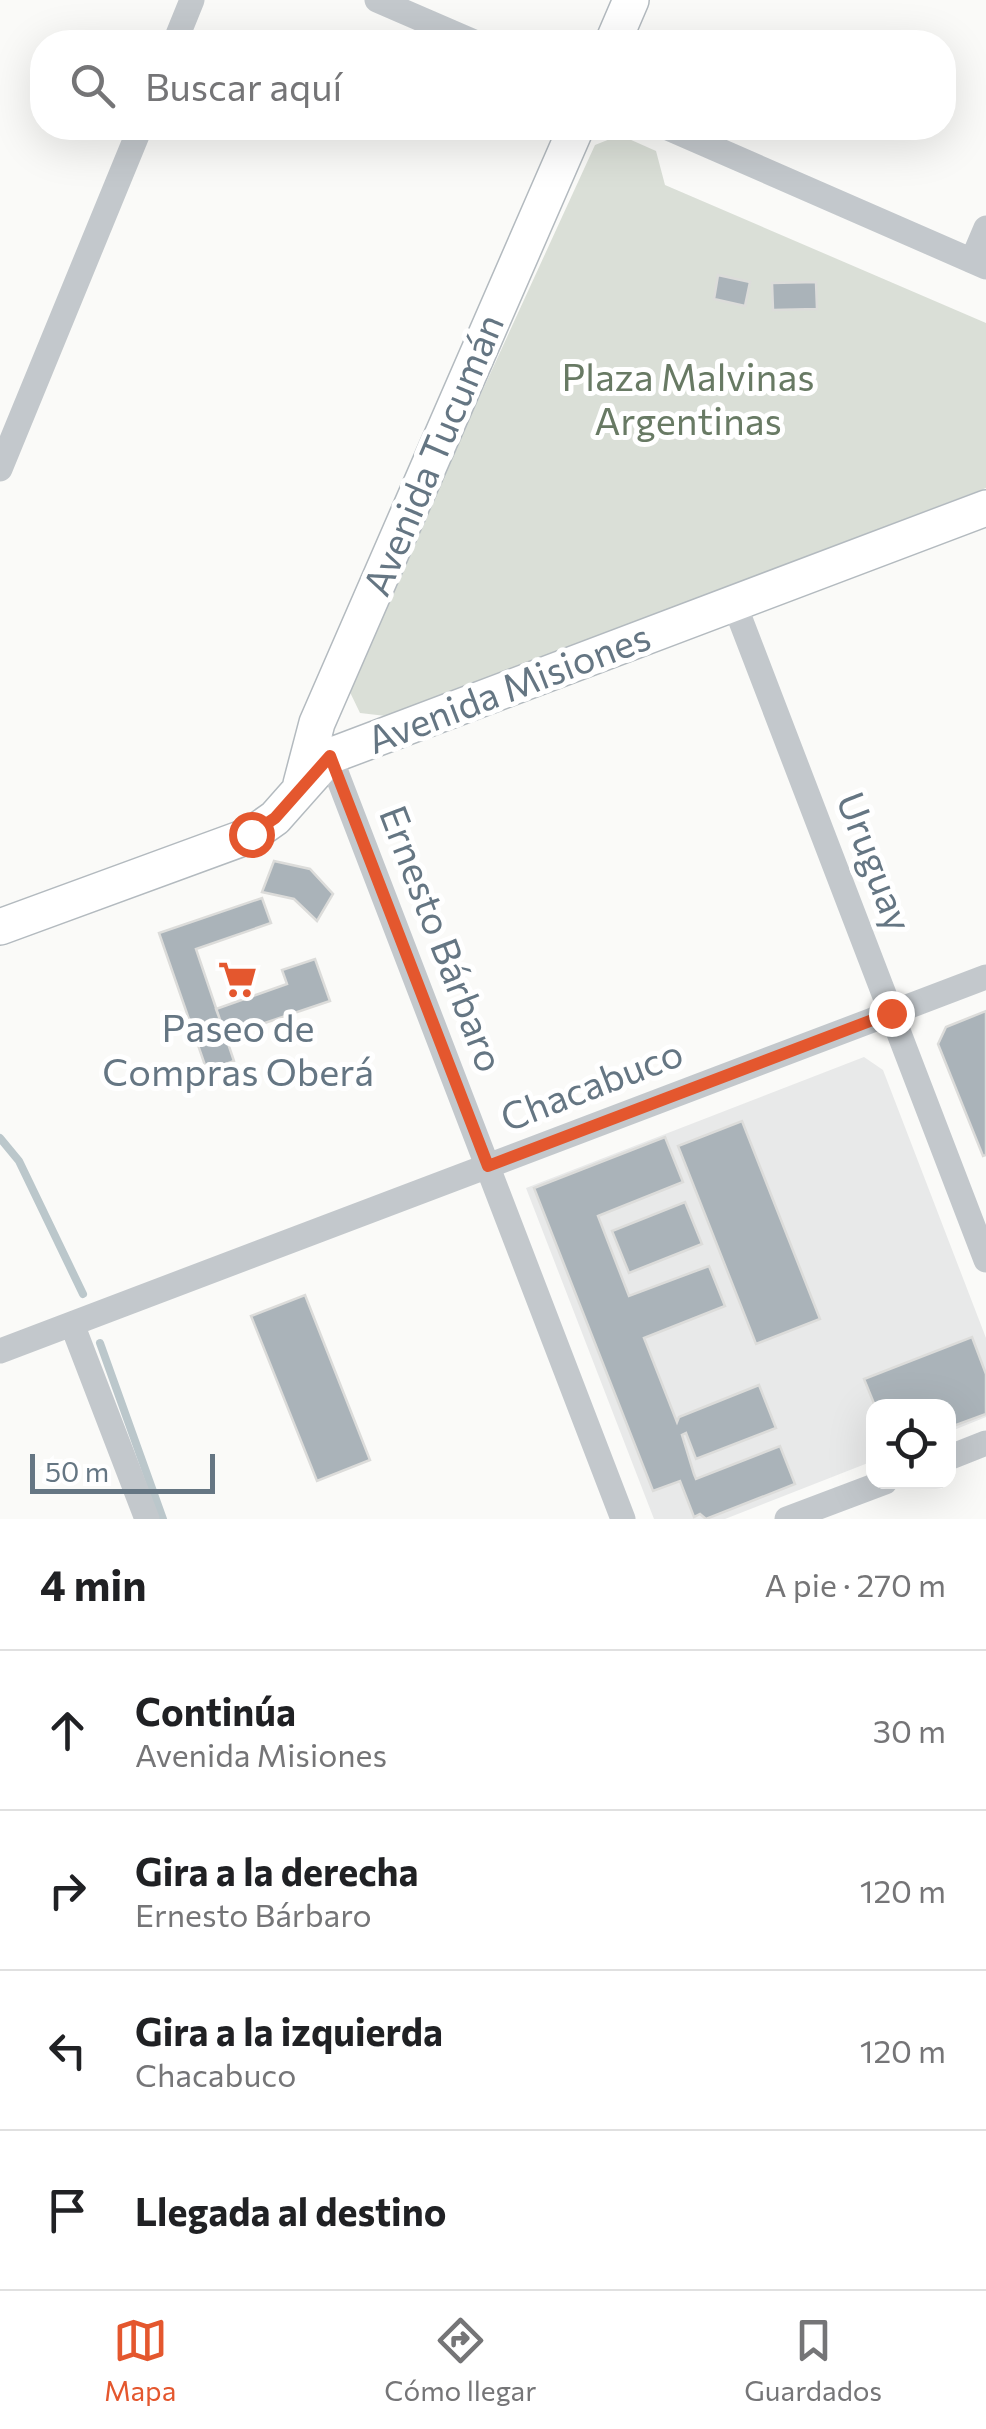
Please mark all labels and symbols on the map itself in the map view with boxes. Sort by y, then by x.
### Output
street label: Avenida Tucumán [351,306,512,602]
park label: Plaza Malvinas Argentinas [561,352,815,443]
street label: Avenida Misiones [360,611,656,762]
street label: Uruguay [828,785,924,937]
street label: Ernesto Bárbaro [371,798,516,1078]
route start [229,812,275,858]
supermarket icon: Paseo de Compras Oberá [217,959,259,1001]
route end [869,991,915,1037]
place label: Paseo de Compras Oberá [102,1003,374,1094]
street label: Chacabuco [493,1027,689,1140]
scale bar [30,1449,215,1494]

